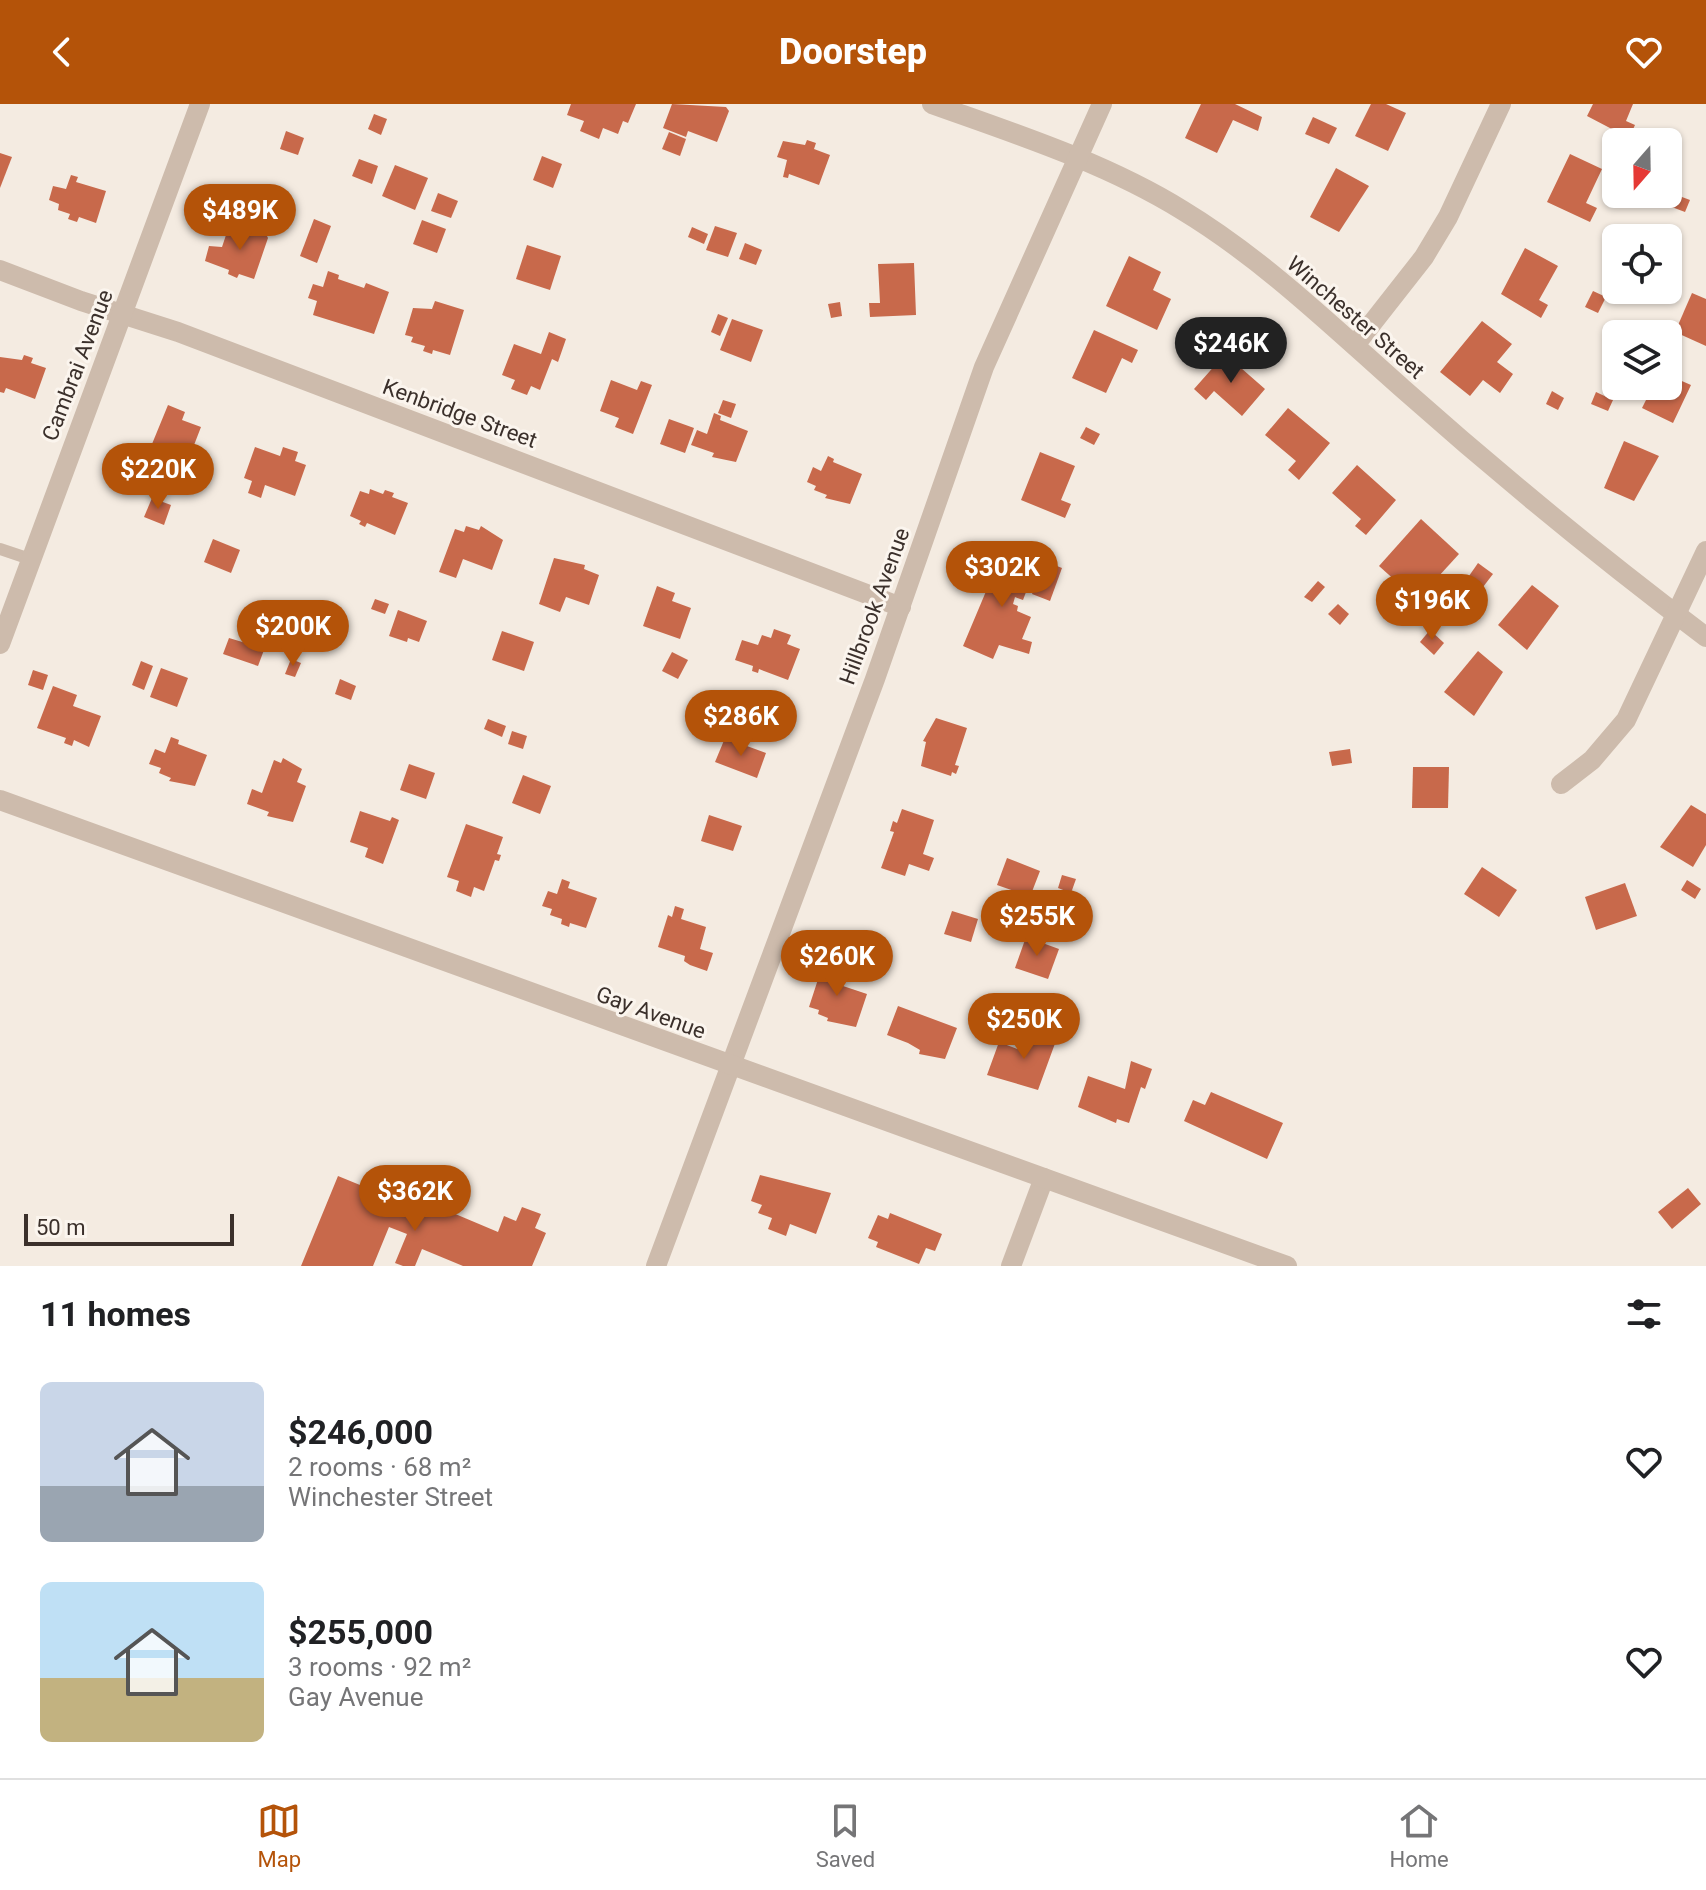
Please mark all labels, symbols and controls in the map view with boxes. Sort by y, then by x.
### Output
icon: back [40,30,84,74]
icon: heart [1622,30,1666,74]
text: Doorstep [779,31,927,73]
north arrow [1602,128,1682,208]
map controls [1602,128,1682,400]
pin: $489K [184,184,296,252]
text: $489K [202,195,278,225]
button: locate [1602,224,1682,304]
street label: Winchester Street [1282,251,1429,384]
street label: Cambrai Avenue [37,286,118,444]
pin: $246K [1175,317,1287,385]
button: layers [1602,320,1682,400]
text: $246K [1193,328,1269,358]
street label: Kenbridge Street [379,374,540,453]
pin: $220K [102,443,214,511]
text: $220K [120,454,196,484]
street label: Hillbrook Avenue [835,524,914,688]
pin: $302K [946,541,1058,609]
text: $302K [964,552,1040,582]
pin: $196K [1376,574,1488,642]
text: $196K [1394,585,1470,615]
pin: $200K [237,600,349,668]
text: $200K [255,611,331,641]
pin: $286K [685,690,797,758]
text: $286K [703,701,779,731]
pin: $255K [981,890,1093,958]
text: $255K [999,901,1075,931]
pin: $260K [781,930,893,998]
text: $260K [799,941,875,971]
street label: Gay Avenue [593,981,709,1044]
pin: $250K [968,993,1080,1061]
text: $250K [986,1004,1062,1034]
pin: $362K [359,1165,471,1233]
text: $362K [377,1176,453,1206]
scale bar [24,1210,234,1246]
text: 50 m [36,1215,85,1240]
icon: filters [1622,1292,1666,1336]
text: 11 homes [40,1294,191,1334]
text: $246,000 [288,1412,433,1452]
icon: home [104,1414,200,1510]
icon: heart [1622,1440,1666,1484]
text: 2 rooms · 68 m² [288,1452,471,1482]
text: Winchester Street [288,1482,493,1512]
text: $255,000 [288,1612,433,1652]
icon: home [104,1614,200,1710]
icon: heart [1622,1640,1666,1684]
text: 3 rooms · 92 m² [288,1652,471,1682]
text: Gay Avenue [288,1682,423,1712]
tab: Map [257,1799,301,1872]
tab: Saved [816,1799,875,1872]
tab: Home [1390,1799,1449,1872]

